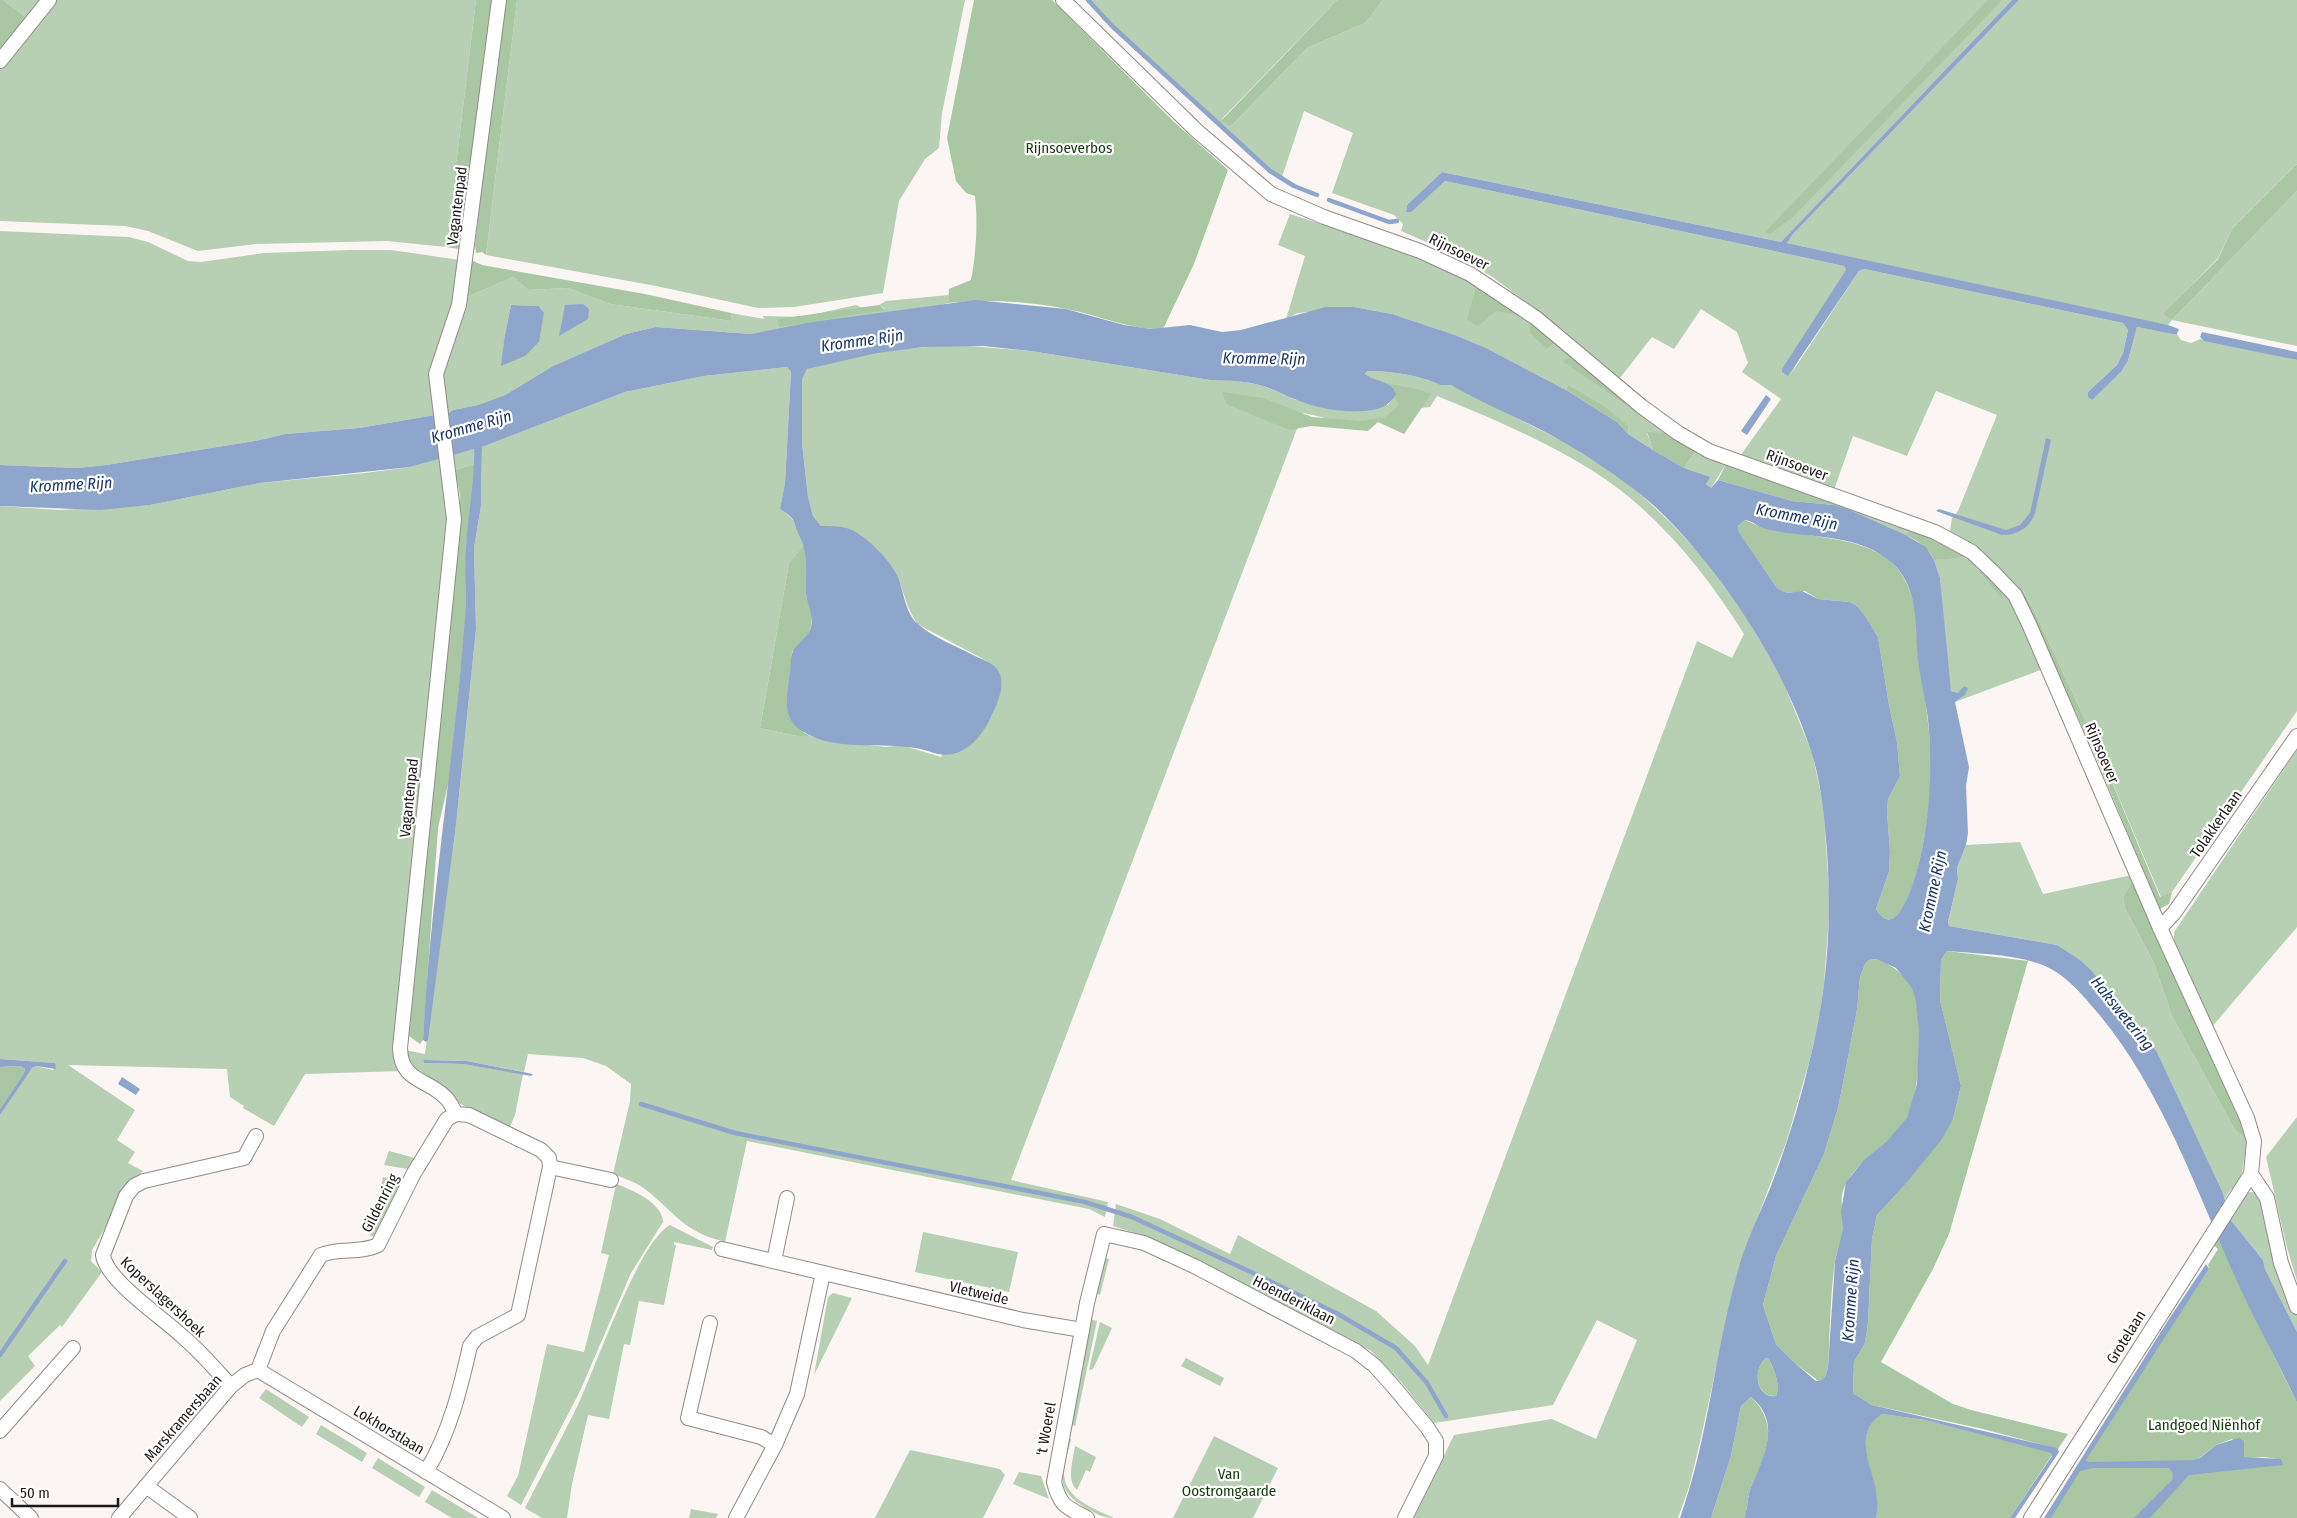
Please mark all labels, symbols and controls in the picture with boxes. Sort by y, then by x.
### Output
park label: Rijnsoeverbos [1026,139,1112,157]
street label: Vagantenpad [443,165,471,247]
street label: Rijnsoever [1426,230,1493,275]
water label: Kromme Rijn [820,325,904,356]
water label: Kromme Rijn [1222,348,1306,369]
water label: Kromme Rijn [429,406,514,447]
street label: Rijnsoever [1764,446,1831,485]
water label: Kromme Rijn [29,473,113,496]
water label: Kromme Rijn [1754,499,1839,534]
street label: Rijnsoever [2081,720,2123,787]
street label: Vagantenpad [396,758,422,838]
street label: Tolakkerlaan [2186,787,2246,861]
water label: Kromme Rijn [1915,849,1950,934]
water label: Hakswetering [2087,973,2158,1054]
street label: Gildenring [358,1171,402,1235]
street label: Koperslagershoek [117,1253,209,1341]
water label: Kromme Rijn [1838,1258,1863,1342]
street label: Hoenderiklaan [1250,1272,1338,1328]
street label: Vletweide [948,1277,1010,1309]
street label: Grotelaan [2103,1307,2149,1367]
street label: Marskramersbaan [140,1371,226,1465]
street label: 't Woerel [1032,1401,1060,1457]
street label: Lokhorstlaan [350,1402,428,1458]
park label: Landgoed Niënhof [2148,1416,2261,1434]
park label: Van Oostromgaarde [1182,1465,1276,1500]
scale bar [12,1476,119,1508]
text: 50 m [20,1484,50,1502]

